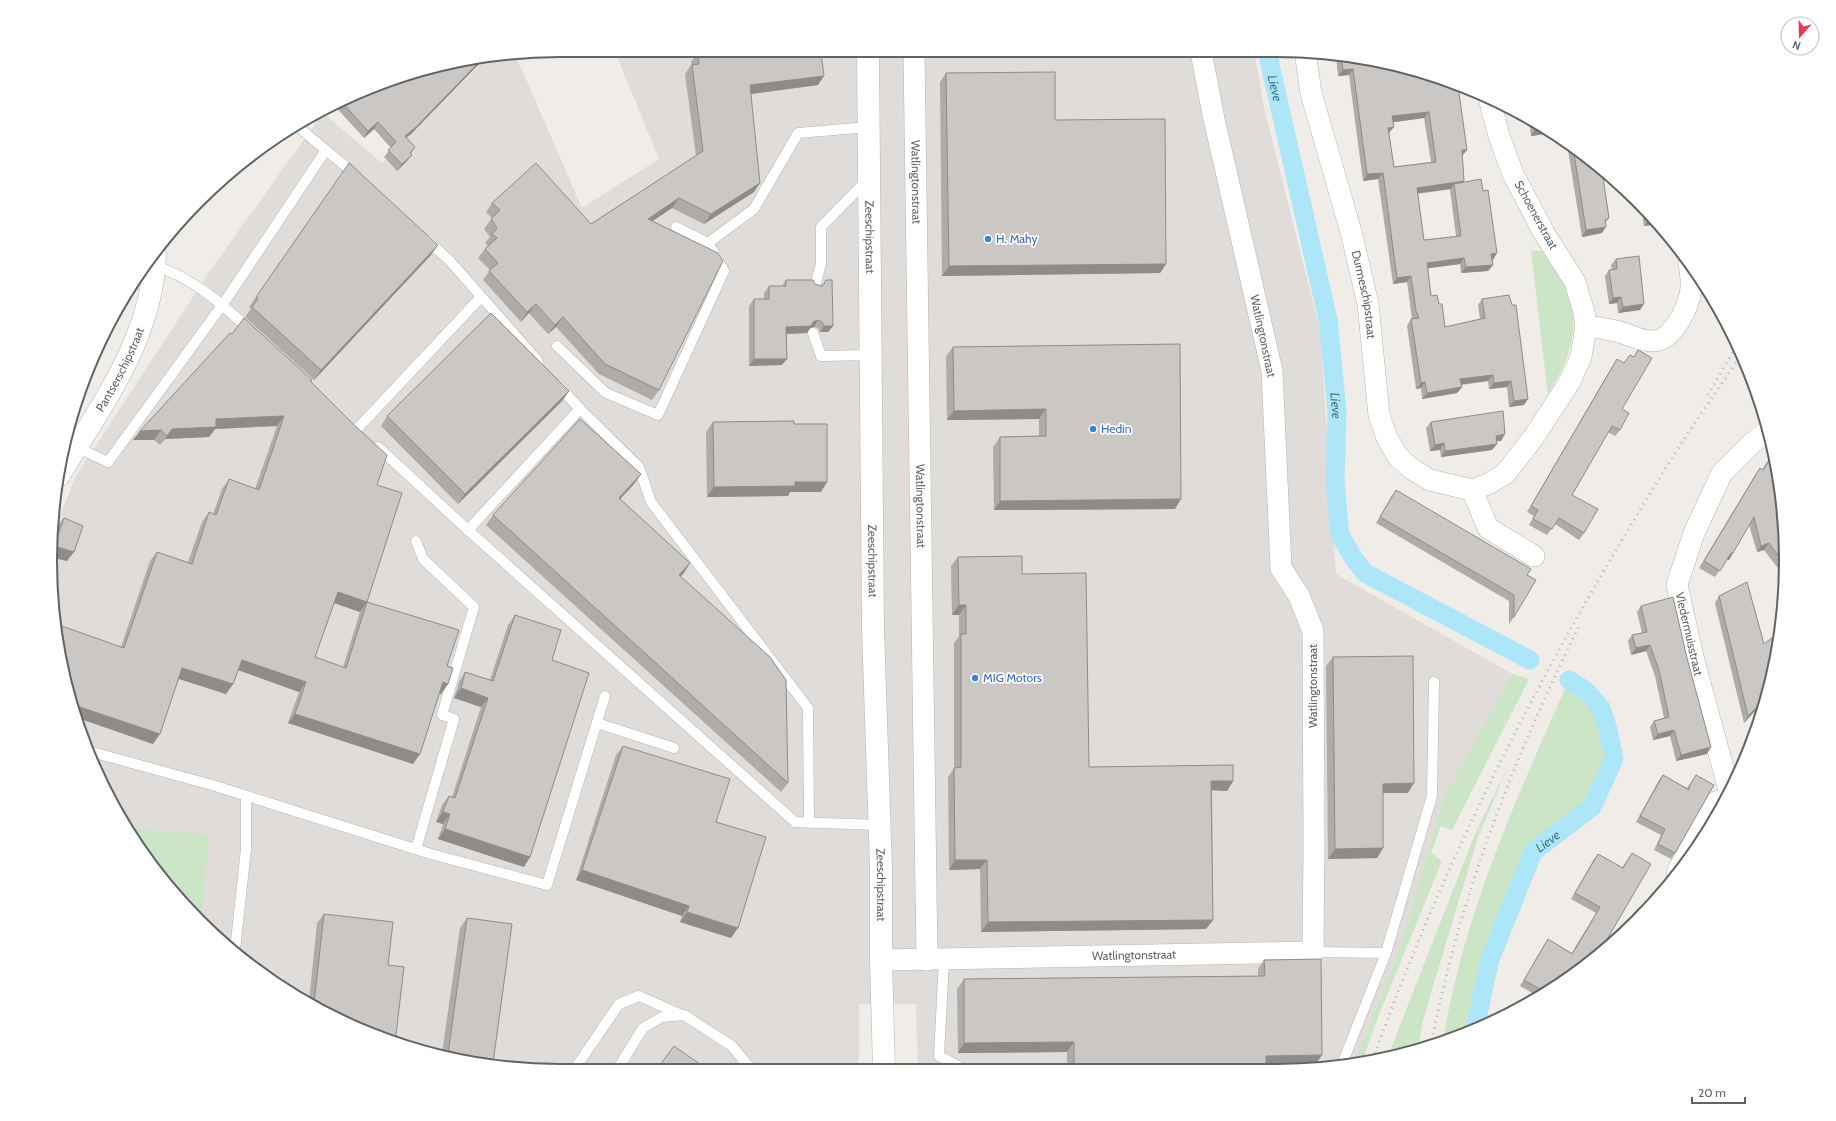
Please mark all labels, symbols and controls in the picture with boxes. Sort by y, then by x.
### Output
north arrow [1780,16,1820,56]
text: N [1791,37,1803,53]
water label: Lieve [1265,73,1286,103]
street label: Watlingtonstraat [908,140,924,224]
street label: Schoenerstraat [1511,178,1562,252]
street label: Zeeschipstraat [862,200,878,274]
place label: H. Mahy [996,231,1038,246]
marker: H. Mahy [983,234,993,244]
street label: Durmeschipstraat [1349,249,1379,339]
street label: Watlingtonstraat [1247,293,1280,379]
street label: Pantserschipstraat [92,325,147,414]
water label: Lieve [1327,392,1345,419]
place label: Hedin [1101,421,1132,436]
marker: Hedin [1088,424,1098,434]
street label: Watlingtonstraat [913,464,929,548]
street label: Zeeschipstraat [865,524,881,598]
street label: Vledermuisstraat [1673,591,1706,677]
street label: Watlingtonstraat [1305,644,1320,728]
place label: MIG Motors [983,670,1042,685]
marker: MIG Motors [970,673,980,683]
water label: Lieve [1532,827,1563,855]
street label: Zeeschipstraat [873,848,889,921]
street label: Watlingtonstraat [1092,947,1176,963]
scale bar [1692,1079,1745,1105]
text: 20 m [1698,1085,1726,1100]

